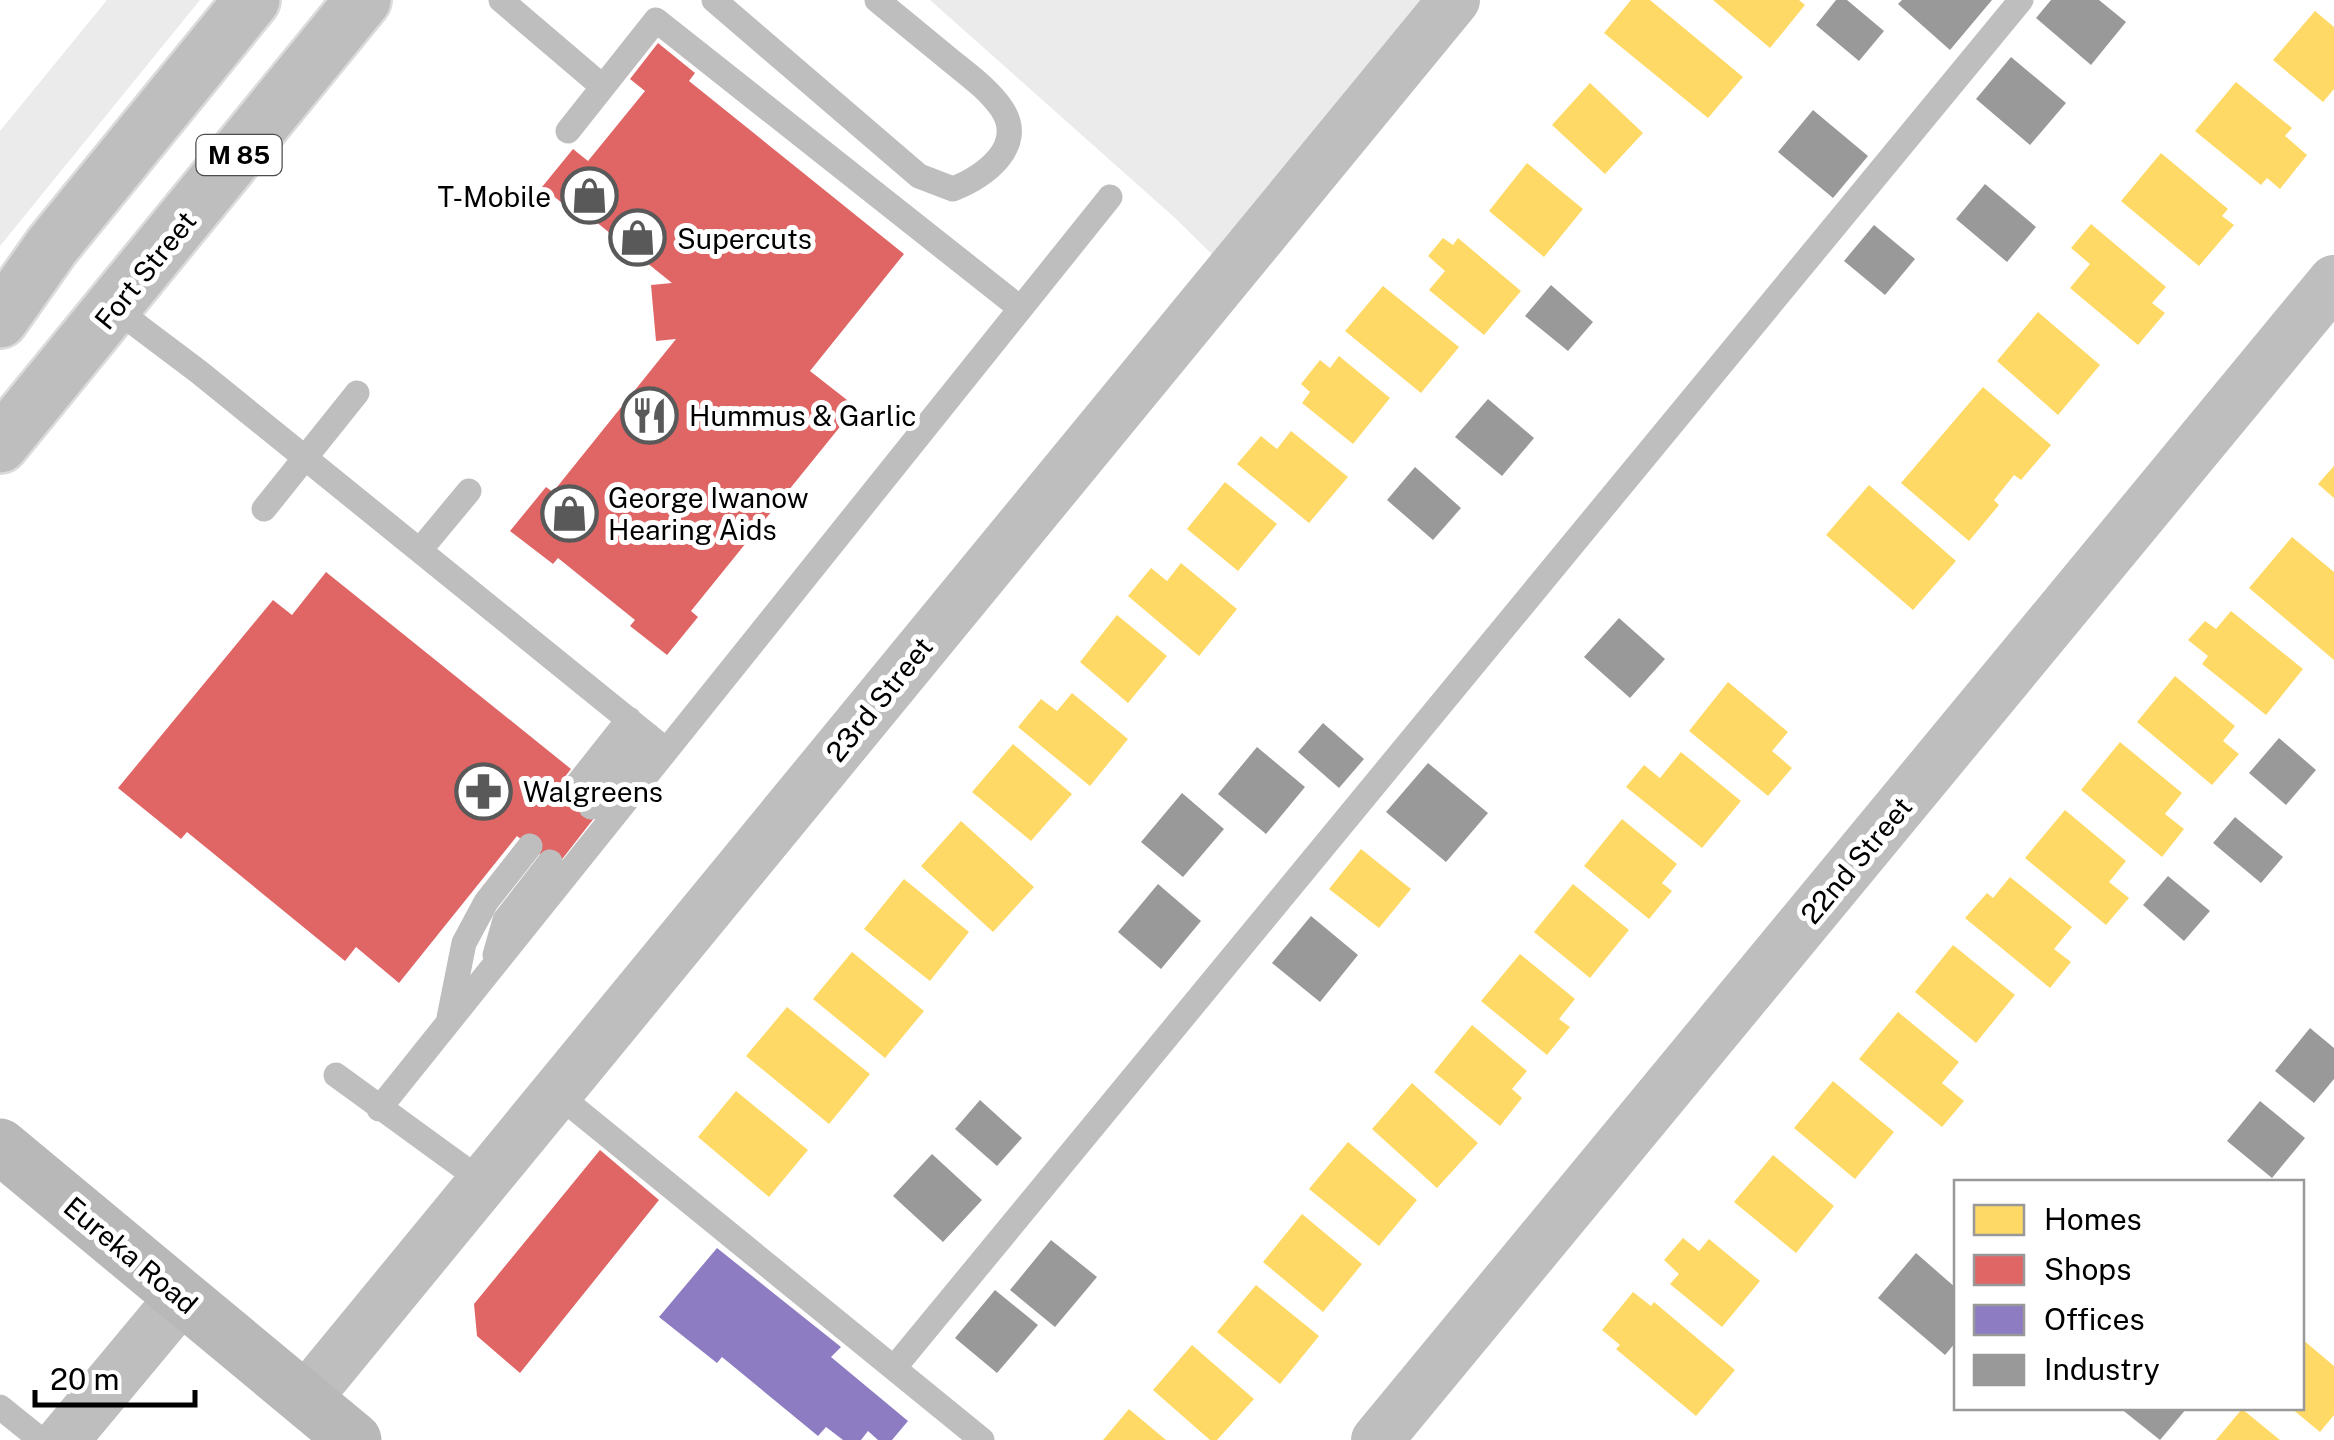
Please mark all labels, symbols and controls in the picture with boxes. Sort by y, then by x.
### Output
road number: M 85 [196,135,282,175]
shop icon: T-Mobile [560,166,620,226]
place label: T-Mobile [438,180,551,213]
street label: Fort Street [87,204,203,336]
shop icon: Supercuts [608,208,668,268]
place label: Supercuts [677,222,812,255]
restaurant icon: Hummus & Garlic [620,385,680,445]
place label: Hummus & Garlic [689,399,917,432]
place label: George Iwanow Hearing Aids [608,481,809,546]
shop icon: George Iwanow Hearing Aids [539,483,599,543]
street label: 23rd Street [819,630,939,768]
pharmacy icon: Walgreens [454,761,514,821]
place label: Walgreens [523,775,663,808]
street label: 22nd Street [1794,790,1918,930]
legend [1954,1180,2304,1410]
street label: Eureka Road [58,1190,204,1320]
text: Homes [2044,1201,2142,1237]
text: Shops [2044,1251,2131,1287]
text: Offices [2044,1301,2145,1337]
scale bar [35,1345,195,1407]
text: Industry [2044,1351,2160,1387]
text: 20 m [50,1361,119,1397]

